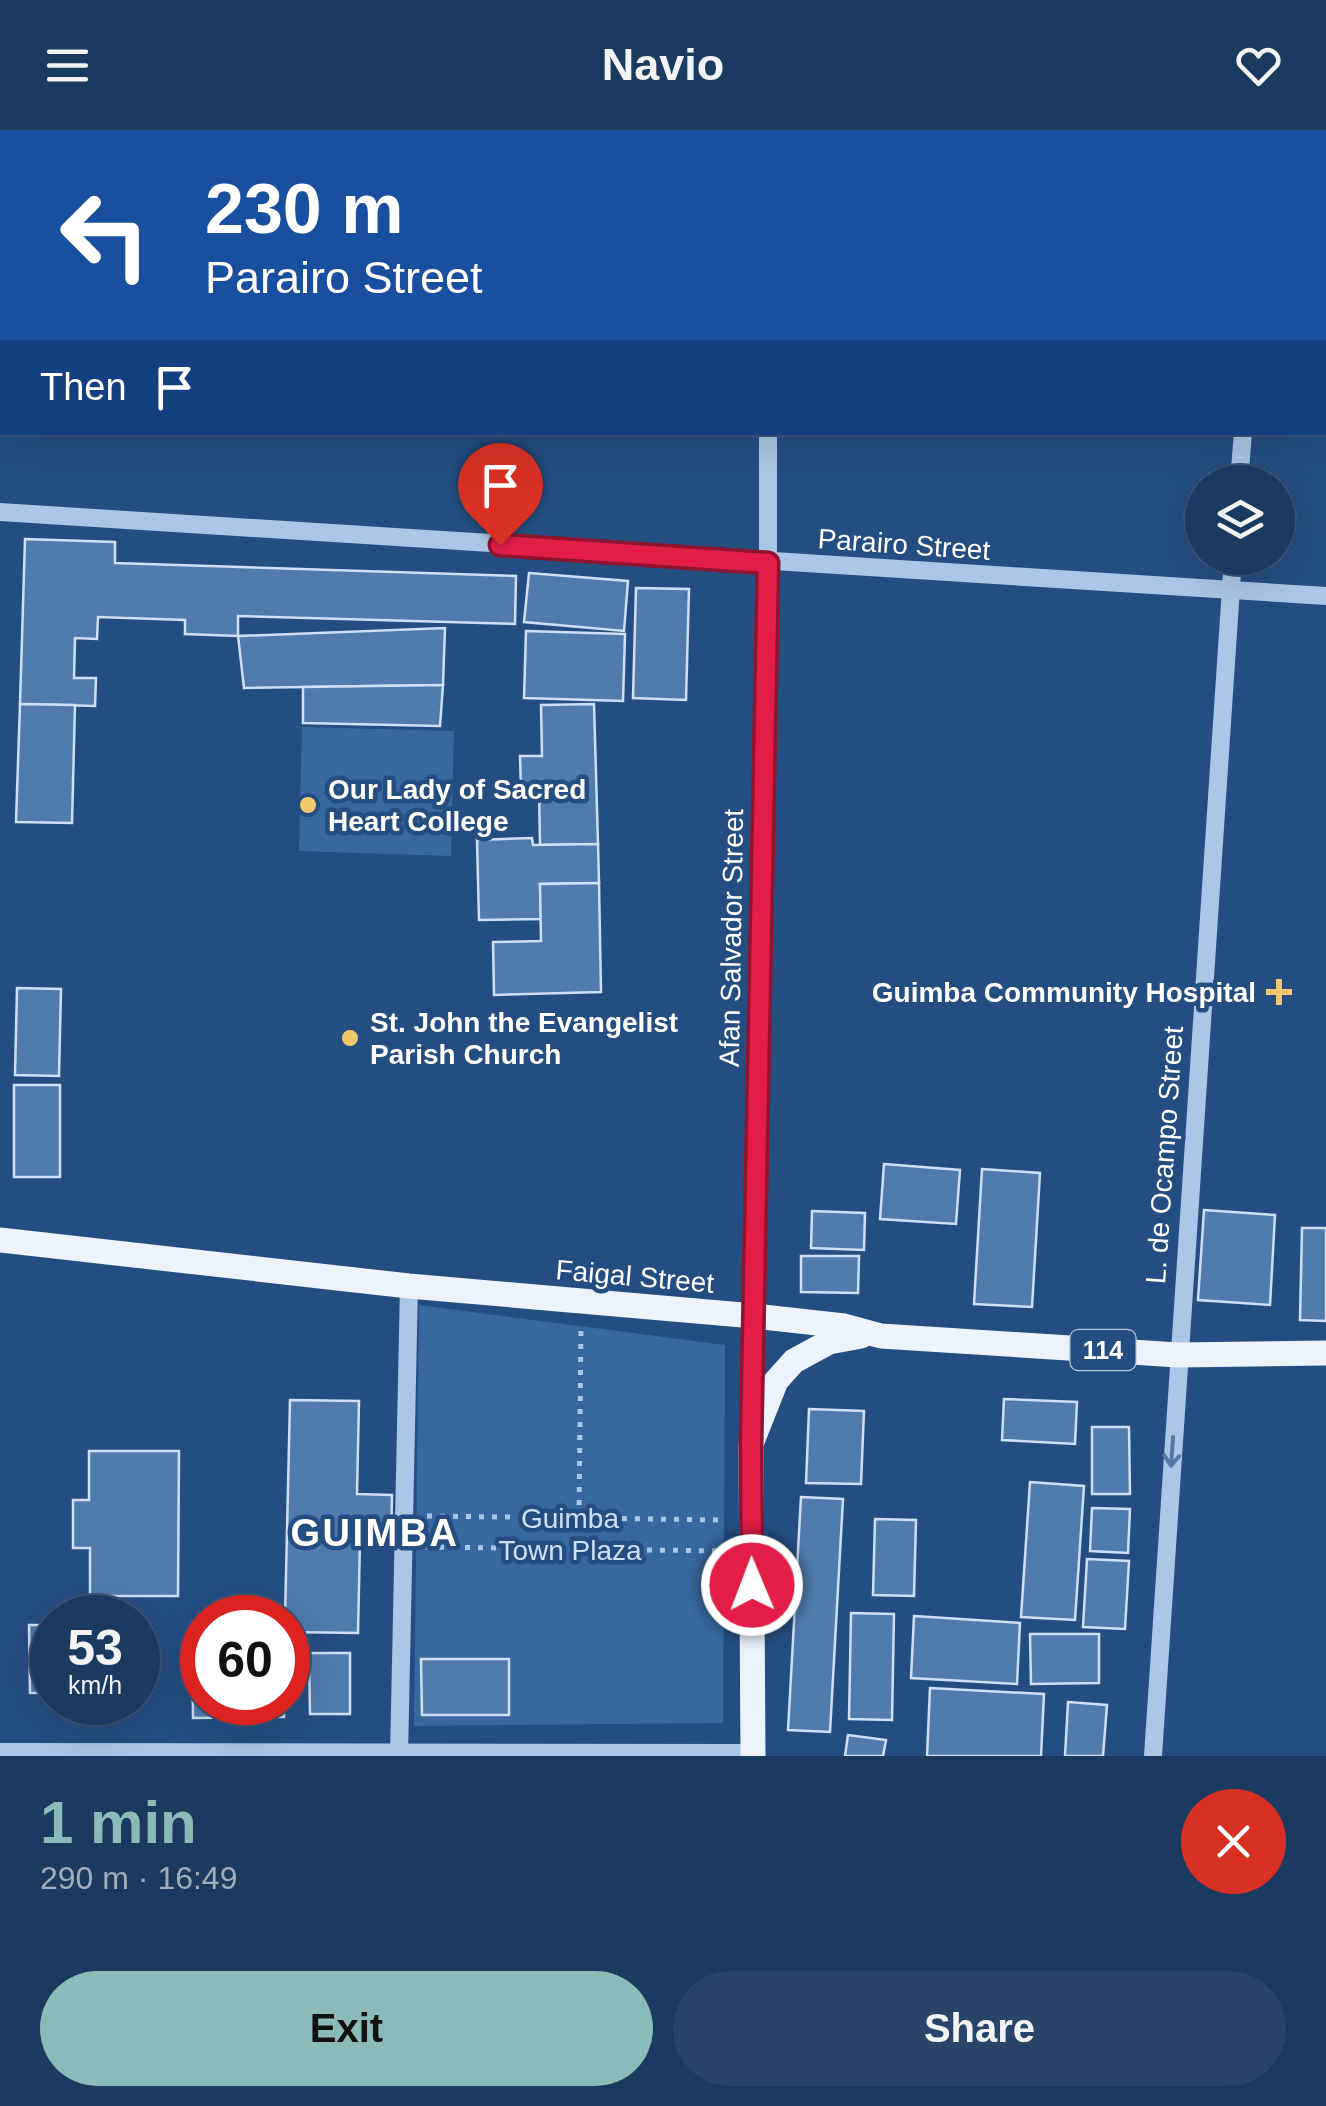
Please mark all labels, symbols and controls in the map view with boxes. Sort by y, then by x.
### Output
icon: menu [40,38,95,93]
icon: heart [1231,38,1286,93]
text: Navio [602,39,724,90]
icon: left [40,170,170,300]
text: 230 m [205,170,403,248]
text: Parairo Street [205,252,483,303]
icon: arrive [147,360,202,415]
text: Then [40,366,127,408]
pin [458,443,543,546]
icon: arrive [473,458,528,513]
map controls [1185,465,1295,575]
button: layers [1185,465,1295,575]
street label: Parairo Street [817,523,991,566]
place label: Our Lady of Sacred Heart College [328,774,586,837]
marker: Our Lady of Sacred Heart College [297,794,319,816]
street label: Afan Salvador Street [714,808,749,1067]
place label: Guimba Community Hospital [872,977,1256,1008]
marker: Guimba Community Hospital [1266,979,1292,1005]
place label: St. John the Evangelist Parish Church [370,1007,678,1070]
street label: L. de Ocampo Street [1140,1025,1189,1285]
marker: St. John the Evangelist Parish Church [339,1027,361,1049]
street label: Faigal Street [555,1254,716,1299]
road number: 114 [1070,1330,1136,1370]
one-way arrow [1162,1436,1181,1468]
park label: Guimba Town Plaza [498,1503,642,1566]
district label: GUIMBA [290,1512,460,1554]
position arrow [700,1533,804,1637]
speed limit sign: 60 [180,1595,310,1725]
text: 53 [67,1620,123,1676]
text: km/h [68,1671,122,1699]
text: 1 min [40,1789,197,1856]
button: close [1181,1789,1286,1894]
text: 290 m · 16:49 [40,1860,237,1896]
button: Exit [40,1971,653,2086]
button: Share [673,1971,1286,2086]

